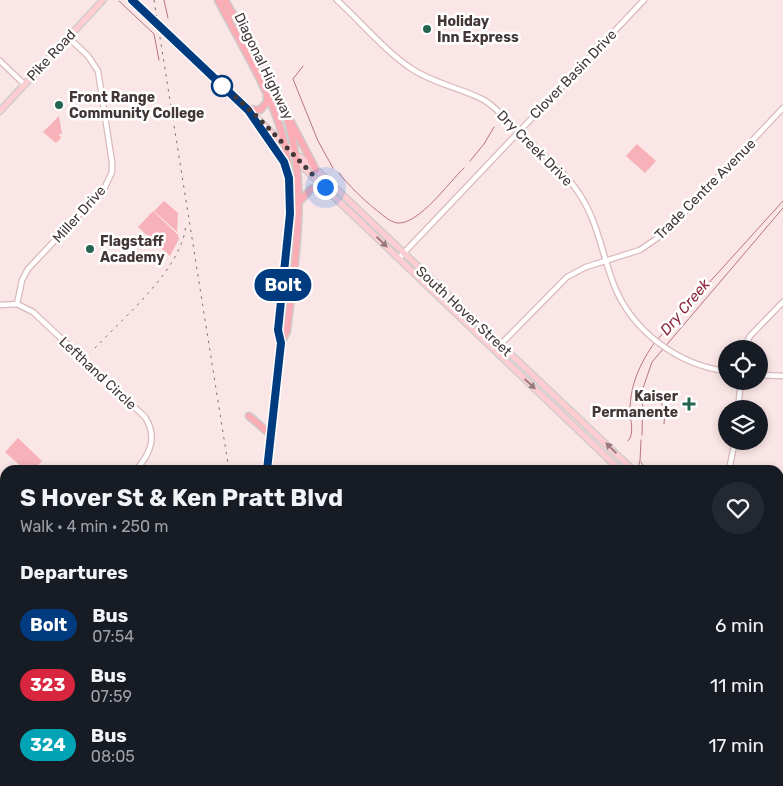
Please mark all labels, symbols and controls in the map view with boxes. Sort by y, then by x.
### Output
street label: Diagonal Highway [230,10,297,123]
place label: Holiday Inn Express [437,13,519,46]
marker: Holiday Inn Express [421,23,433,35]
street label: Pike Road [23,26,79,84]
street label: Clover Basin Drive [526,26,620,123]
unlabelled marker [211,75,233,97]
place label: Front Range Community College [69,89,204,122]
marker: Front Range Community College [53,99,65,111]
street label: Dry Creek Drive [493,107,576,190]
street label: Trade Centre Avenue [651,135,759,243]
your location [313,175,338,200]
street label: Miller Drive [49,182,110,247]
place label: Flagstaff Academy [100,233,165,266]
one-way arrow [375,236,387,248]
marker: Flagstaff Academy [84,243,96,255]
street label: South Hover Street [412,263,515,360]
line badge: Bolt [248,269,318,301]
text: Bolt [264,274,302,296]
water label: Dry Creek [656,275,714,339]
street label: Lefthand Circle [55,333,140,414]
map controls [718,340,768,450]
button: locate [718,340,768,390]
one-way arrow [523,378,535,390]
place label: Kaiser Permanente [592,388,679,421]
marker: Kaiser Permanente [682,397,696,411]
button: layers [718,400,768,450]
one-way arrow [605,443,617,455]
button: heart [712,482,764,534]
text: S Hover St & Ken Pratt Blvd [20,484,343,512]
text: Walk · 4 min · 250 m [20,517,168,536]
text: Departures [20,561,128,584]
text: Bus [92,604,128,627]
text: Bolt [30,614,67,636]
text: 6 min [715,614,764,637]
text: 07:54 [92,627,134,646]
text: Bus [90,664,127,687]
text: 323 [30,674,65,696]
text: 11 min [710,674,764,697]
text: 07:59 [90,687,132,706]
text: Bus [91,724,127,747]
text: 324 [30,734,66,756]
text: 17 min [708,734,764,757]
text: 08:05 [91,747,135,766]

